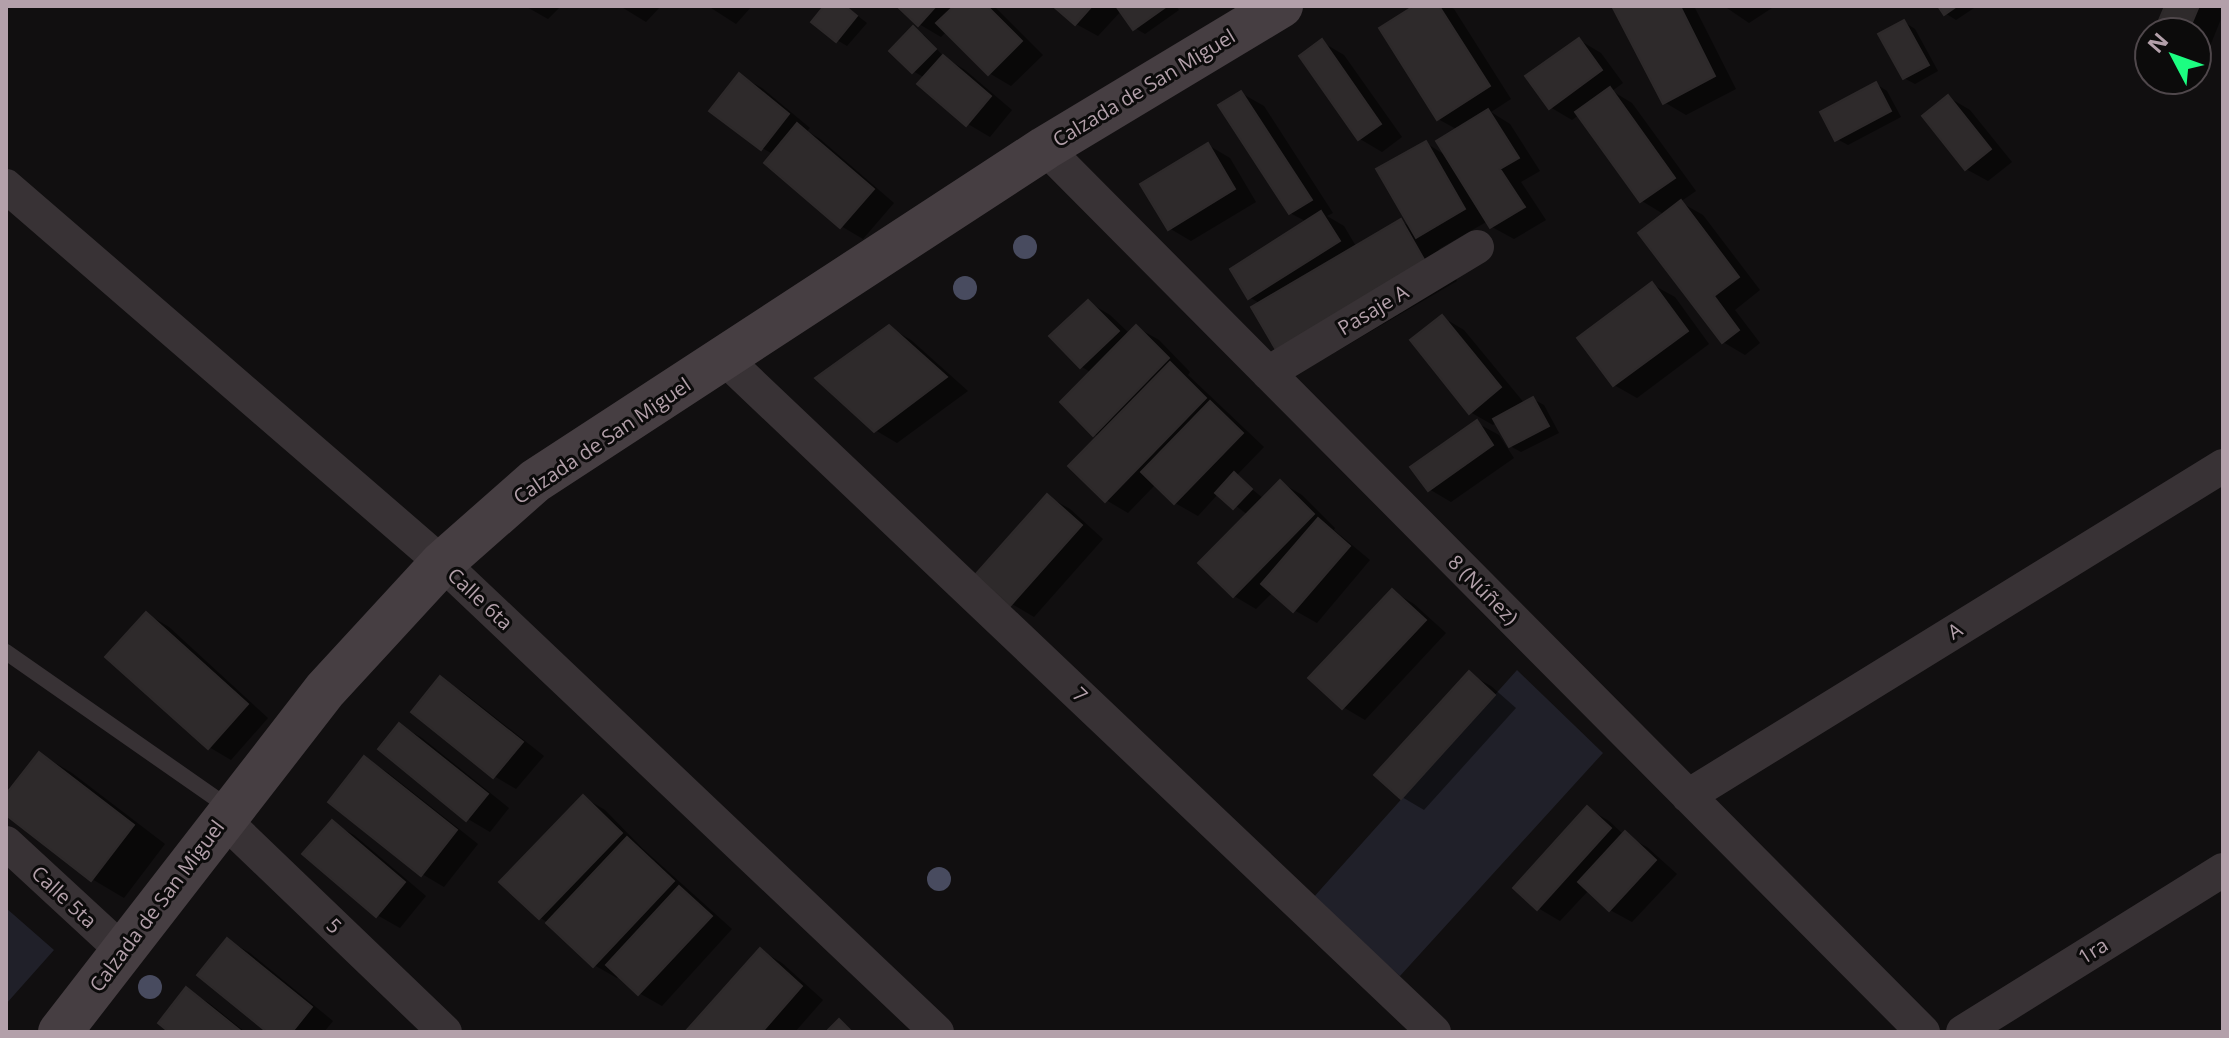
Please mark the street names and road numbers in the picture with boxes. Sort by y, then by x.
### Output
street label: Calzada de San Miguel [1047,22,1240,153]
street label: Pasaje A [1332,278,1413,341]
street label: Calzada de San Miguel [508,371,696,510]
street label: 8 (Núñez) [1442,549,1524,631]
street label: Calle 6ta [442,562,519,636]
street label: A [1942,616,1968,645]
street label: 7 [1067,681,1094,708]
street label: Calzada de San Miguel [83,814,230,997]
street label: Calle 5ta [26,860,103,934]
street label: 5 [321,912,348,939]
street label: 1ra [2073,931,2113,970]

